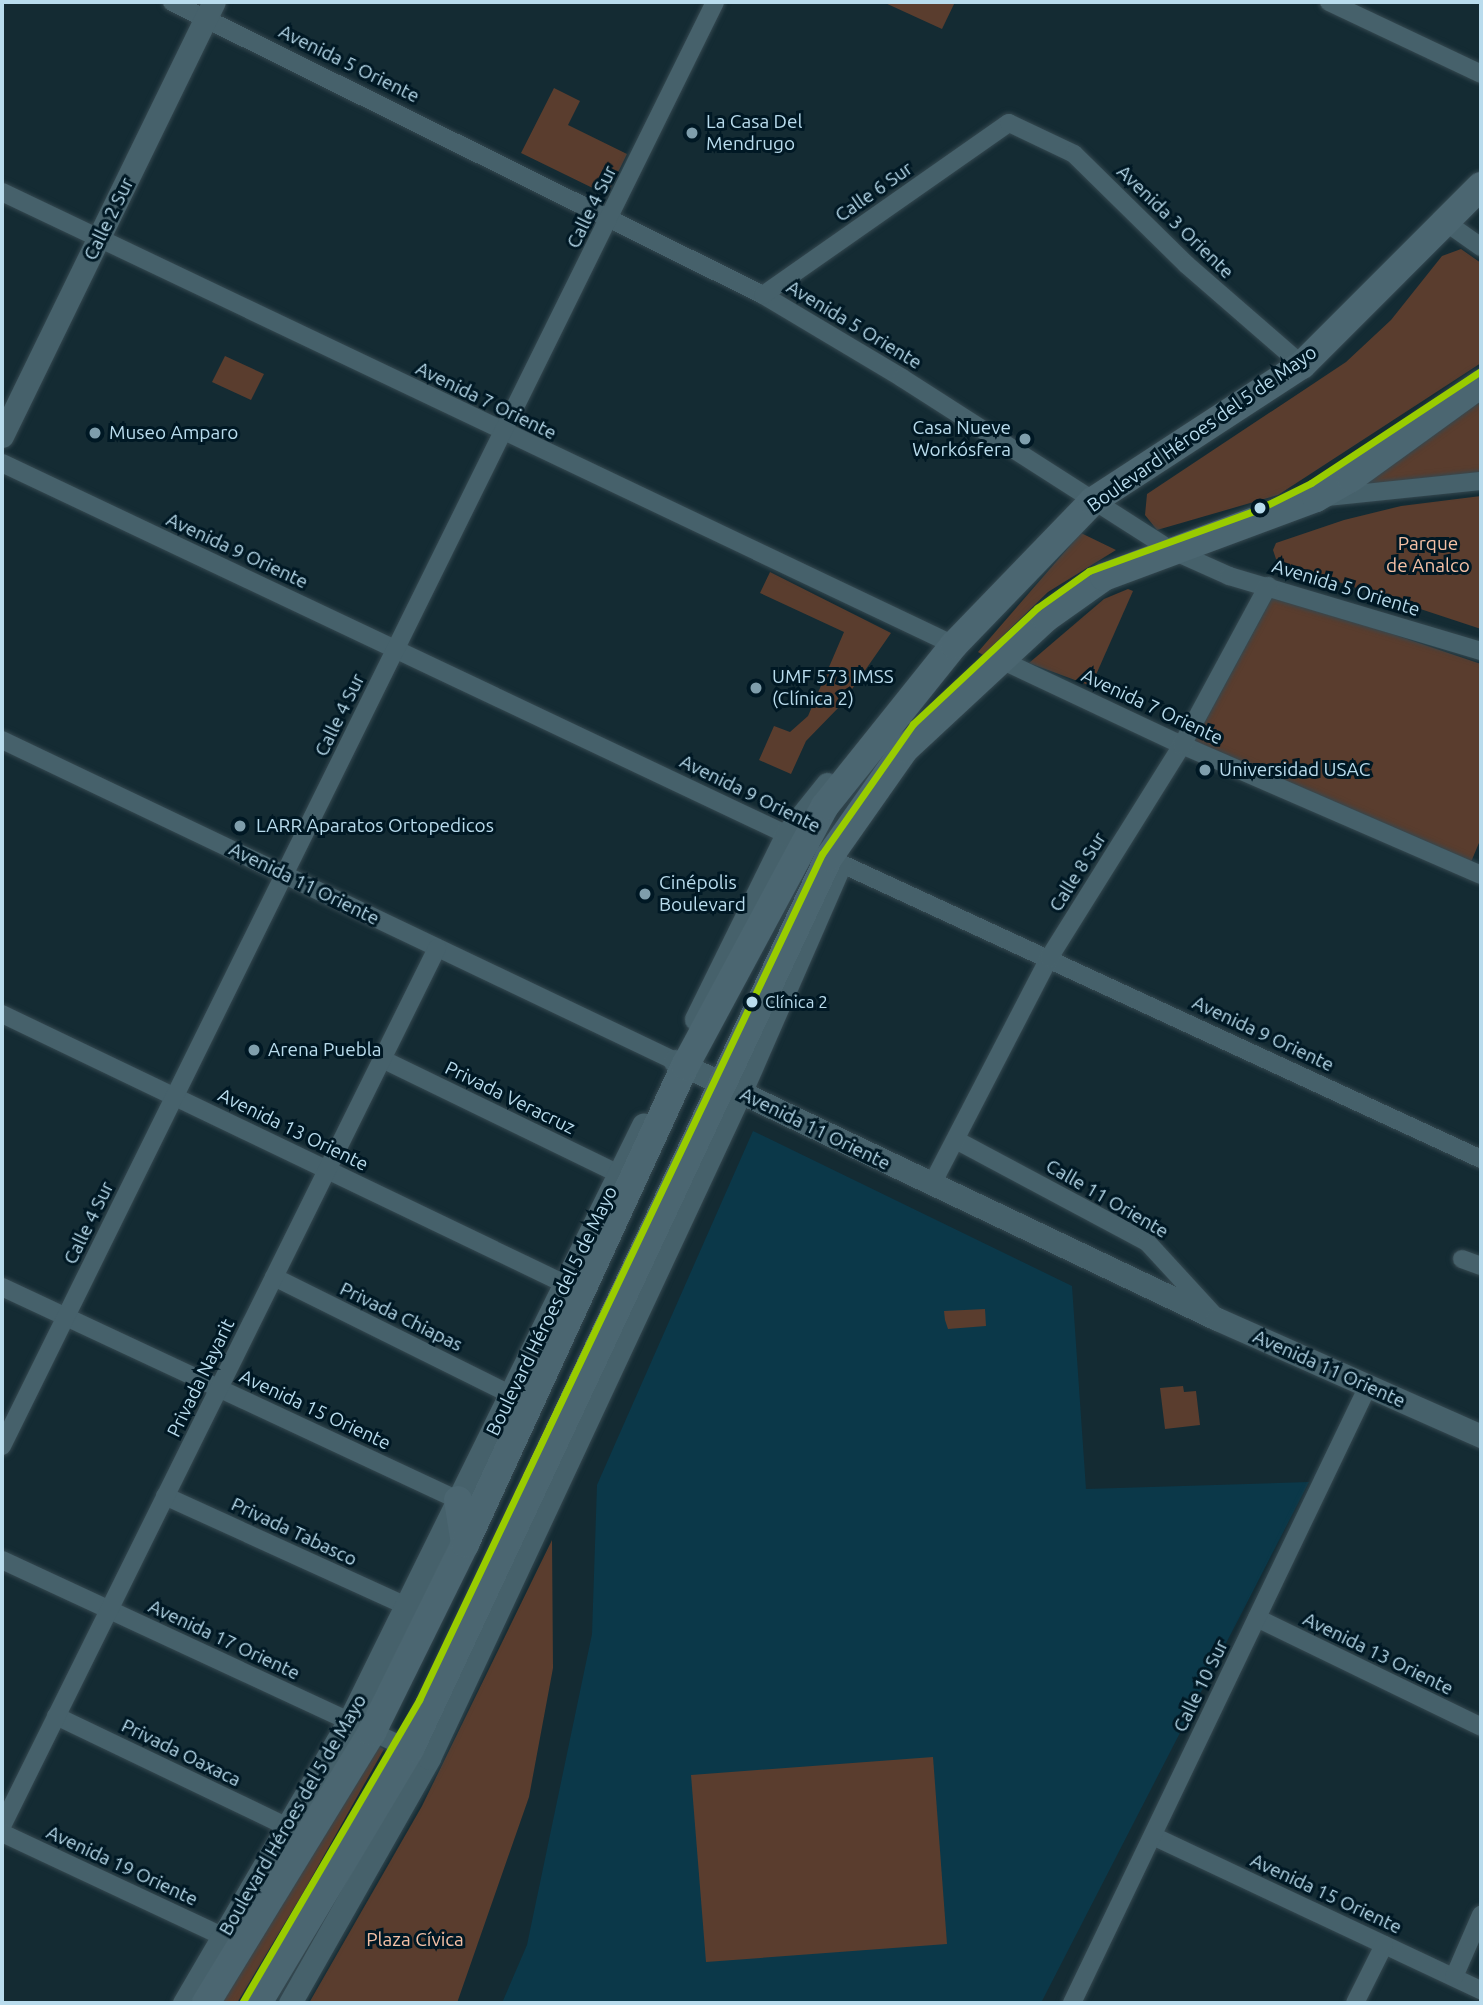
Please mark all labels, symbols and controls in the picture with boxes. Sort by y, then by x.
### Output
street label: Avenida 5 Oriente [275,20,423,108]
place label: La Casa Del Mendrugo [706,111,802,155]
marker: La Casa Del Mendrugo [684,125,700,141]
street label: Calle 6 Sur [831,157,917,227]
street label: Avenida 3 Oriente [1112,161,1238,283]
street label: Calle 4 Sur [562,162,622,252]
street label: Calle 2 Sur [79,174,139,264]
street label: Avenida 5 Oriente [782,276,926,374]
street label: Boulevard Héroes del 5 de Mayo [1083,341,1321,517]
street label: Avenida 7 Oriente [412,357,560,445]
place label: Casa Nueve Workósfera [912,417,1011,461]
place label: Museo Amparo [109,422,238,444]
marker: Museo Amparo [87,425,103,441]
marker: Casa Nueve Workósfera [1017,431,1033,447]
unlabelled marker [1253,501,1267,515]
street label: Avenida 9 Oriente [163,508,311,594]
park label: Parque de Analco [1386,533,1470,577]
street label: Avenida 5 Oriente [1269,555,1423,621]
street label: Avenida 7 Oriente [1078,664,1226,750]
place label: UMF 573 IMSS (Clínica 2) [772,666,894,710]
street label: Calle 4 Sur [310,670,370,760]
marker: UMF 573 IMSS (Clínica 2) [746,678,766,698]
street label: Avenida 9 Oriente [676,750,824,838]
place label: Universidad USAC [1219,759,1370,781]
marker: Universidad USAC [1197,762,1213,778]
place label: LARR Aparatos Ortopedicos [256,815,494,837]
marker: LARR Aparatos Ortopedicos [230,816,250,836]
street label: Calle 8 Sur [1045,828,1111,916]
street label: Avenida 11 Oriente [225,838,383,930]
place label: Cinépolis Boulevard [659,872,746,916]
marker: Cinépolis Boulevard [637,886,653,902]
street label: Avenida 9 Oriente [1189,991,1337,1077]
place label: Clínica 2 [765,992,828,1012]
marker: Clínica 2 [745,995,759,1009]
place label: Arena Puebla [268,1039,382,1061]
marker: Arena Puebla [246,1042,262,1058]
street label: Privada Veracruz [441,1057,579,1139]
street label: Avenida 11 Oriente [736,1083,894,1175]
street label: Avenida 13 Oriente [214,1084,372,1176]
street label: Calle 11 Oriente [1042,1155,1172,1243]
street label: Calle 4 Sur [59,1178,119,1268]
street label: Boulevard Héroes del 5 de Mayo [482,1183,622,1439]
street label: Privada Chiapas [336,1278,466,1356]
street label: Privada Nayarit [163,1315,239,1441]
street label: Avenida 11 Oriente [1249,1325,1409,1413]
street label: Avenida 15 Oriente [236,1365,394,1455]
street label: Privada Tabasco [228,1493,360,1571]
street label: Avenida 17 Oriente [145,1595,303,1685]
street label: Avenida 13 Oriente [1299,1608,1457,1700]
street label: Calle 10 Sur [1169,1636,1233,1736]
street label: Boulevard Héroes del 5 de Mayo [214,1690,372,1940]
street label: Privada Oaxaca [118,1714,244,1792]
street label: Avenida 19 Oriente [43,1821,201,1911]
street label: Avenida 15 Oriente [1247,1849,1405,1939]
park label: Plaza Cívica [366,1929,464,1951]

